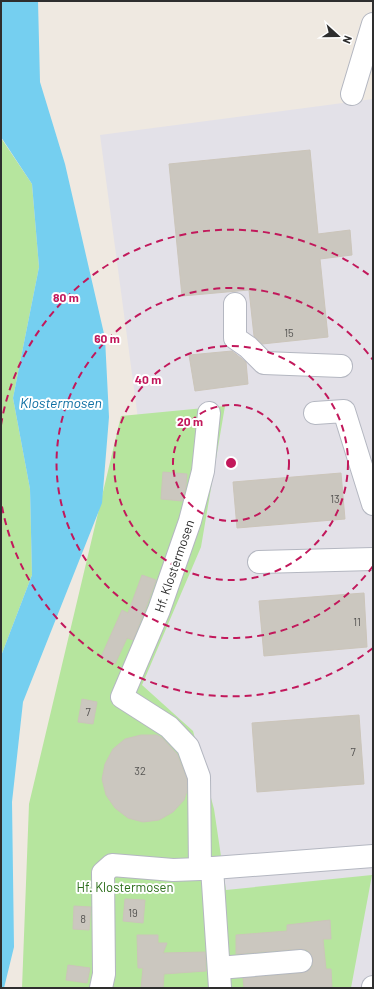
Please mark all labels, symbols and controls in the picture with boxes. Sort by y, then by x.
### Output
north arrow [318,16,358,56]
text: N [340,34,355,46]
text: 80 m [53,290,79,304]
house number: 15 [284,326,294,339]
text: 60 m [94,331,120,345]
text: 40 m [135,372,161,386]
water label: Klostermosen [20,394,102,411]
text: 20 m [177,414,203,428]
centre of rings [224,456,238,470]
house number: 13 [330,492,340,505]
street label: Hf. Klostermosen [151,517,197,615]
house number: 11 [353,615,361,628]
house number: 7 [85,705,91,718]
house number: 7 [350,745,356,758]
house number: 32 [134,764,146,777]
park label: Hf. Klostermosen [76,879,174,895]
house number: 19 [128,906,138,919]
house number: 8 [80,912,86,925]

